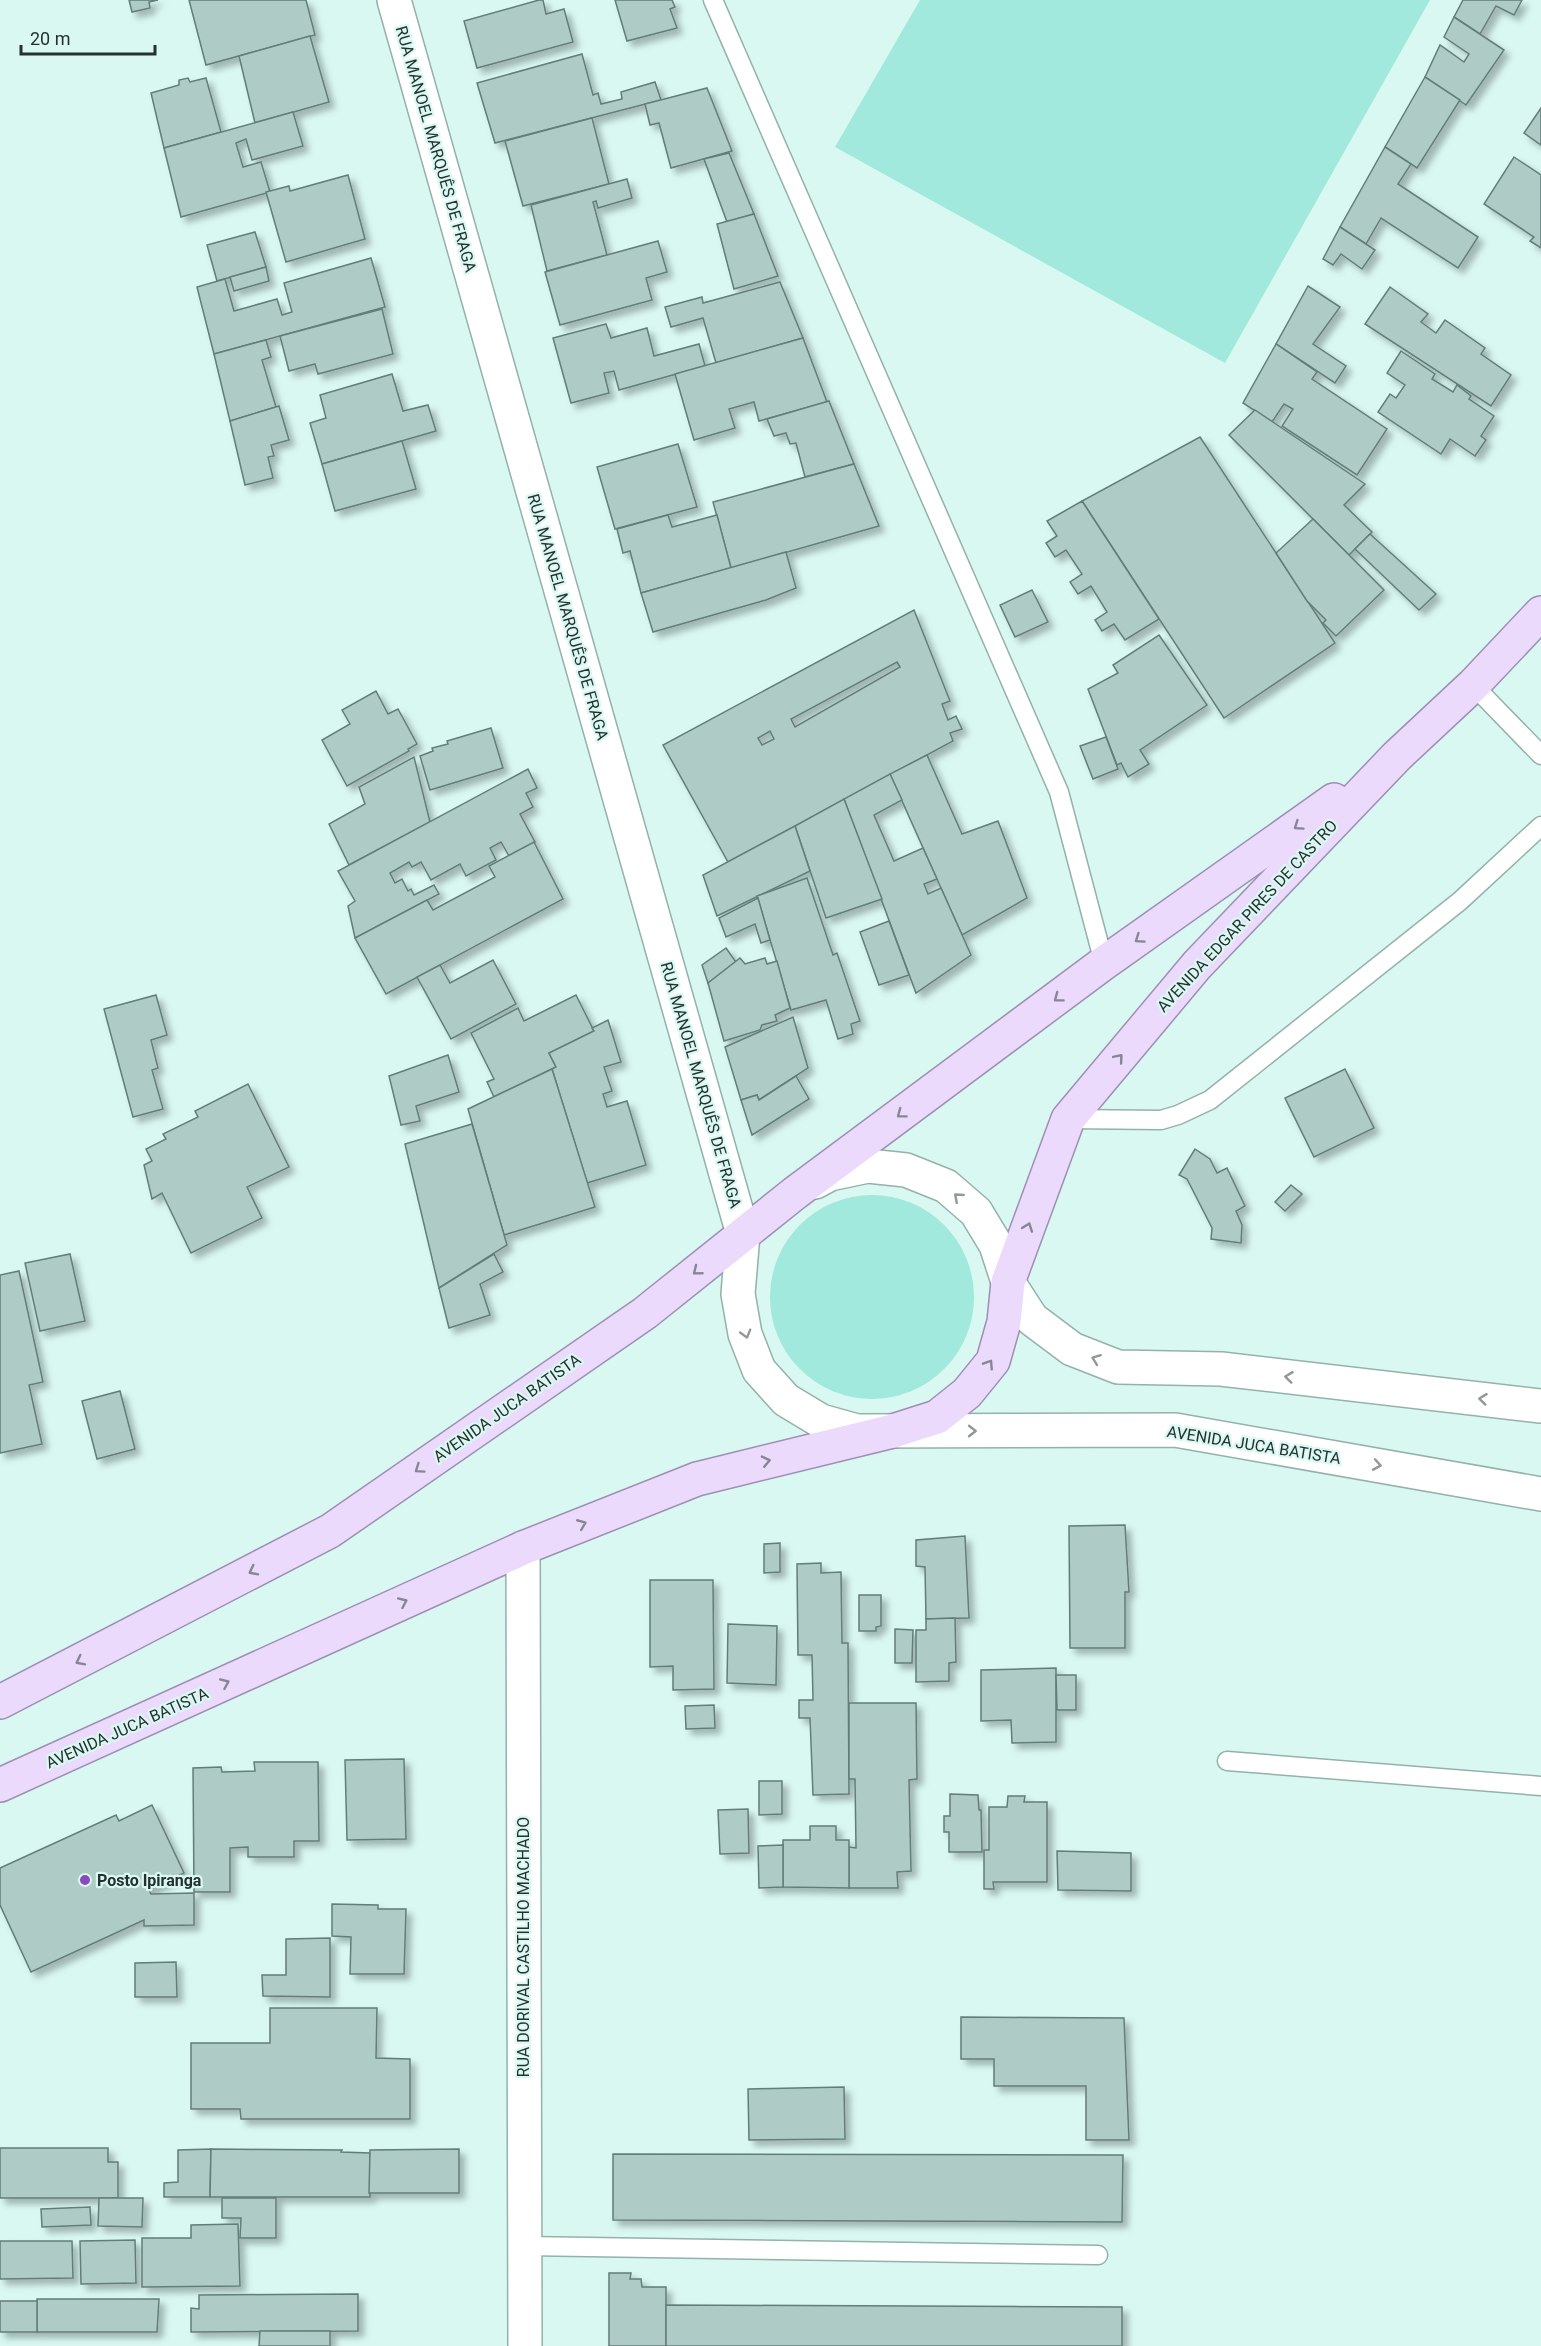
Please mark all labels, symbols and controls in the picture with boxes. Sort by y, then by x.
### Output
scale bar [21,18,154,56]
street label: RUA MANOEL MARQUÊS DE FRAGA [392,24,480,275]
text: 20 m [30,28,70,49]
street label: RUA MANOEL MARQUÊS DE FRAGA [524,492,612,743]
street label: AVENIDA EDGAR PIRES DE CASTRO [1153,816,1341,1016]
one-way arrow [1293,819,1304,830]
one-way arrow [1134,932,1145,943]
street label: RUA MANOEL MARQUÊS DE FRAGA [657,960,745,1211]
one-way arrow [1053,990,1064,1001]
one-way arrow [1112,1054,1123,1065]
one-way arrow [897,1107,908,1118]
one-way arrow [954,1193,965,1204]
one-way arrow [1021,1222,1033,1233]
one-way arrow [693,1263,704,1274]
one-way arrow [739,1328,751,1339]
street label: AVENIDA JUCA BATISTA [430,1349,585,1466]
one-way arrow [1091,1354,1102,1366]
one-way arrow [981,1359,992,1370]
one-way arrow [1285,1371,1294,1384]
one-way arrow [1478,1393,1487,1406]
street label: AVENIDA JUCA BATISTA [1166,1422,1343,1468]
one-way arrow [968,1425,977,1437]
one-way arrow [760,1455,770,1468]
one-way arrow [1372,1458,1382,1471]
one-way arrow [414,1462,425,1473]
one-way arrow [575,1519,586,1531]
one-way arrow [249,1564,259,1575]
one-way arrow [396,1598,407,1610]
one-way arrow [76,1654,86,1665]
one-way arrow [219,1678,230,1690]
street label: AVENIDA JUCA BATISTA [43,1683,212,1772]
street label: RUA DORIVAL CASTILHO MACHADO [514,1817,533,2077]
place label: Posto Ipiranga [97,1871,202,1890]
marker: Posto Ipiranga [78,1873,92,1887]

